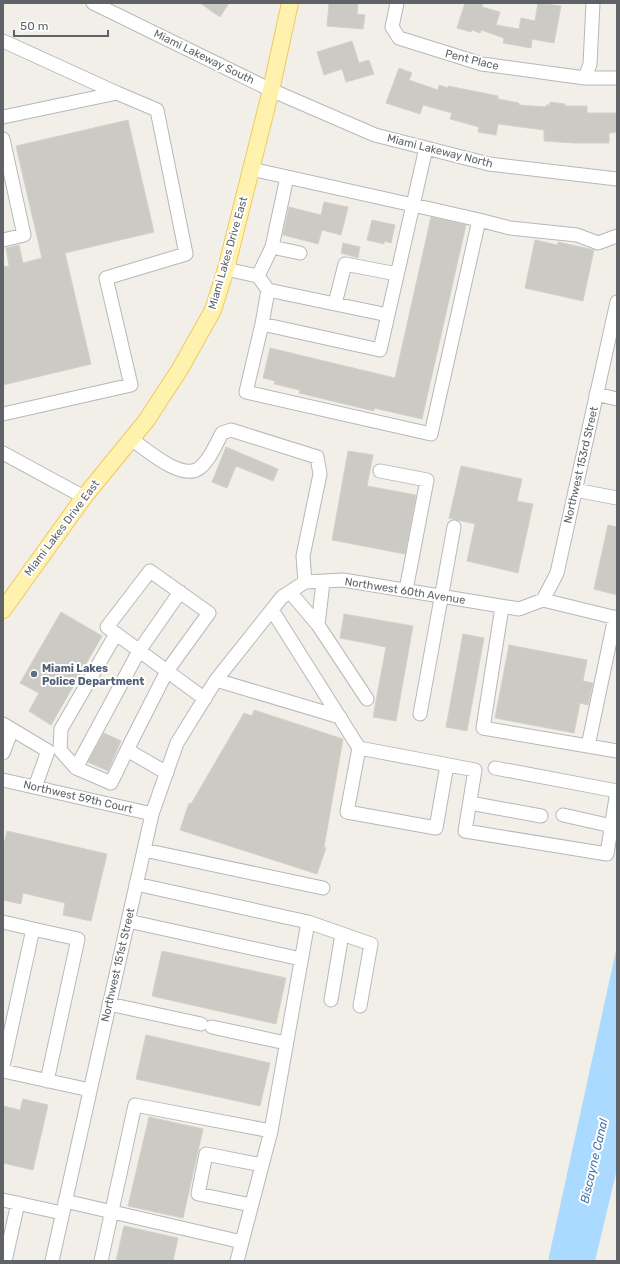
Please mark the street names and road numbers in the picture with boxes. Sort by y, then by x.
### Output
street label: Miami Lakeway South [152,27,256,87]
street label: Pent Place [444,47,500,73]
street label: Miami Lakeway North [386,132,494,170]
street label: Miami Lakes Drive East [206,195,251,311]
street label: Northwest 153rd Street [561,405,601,525]
street label: Miami Lakes Drive East [22,477,103,578]
street label: Northwest 60th Avenue [344,575,466,607]
street label: Northwest 59th Court [22,778,135,816]
street label: Northwest 151st Street [99,906,138,1023]

